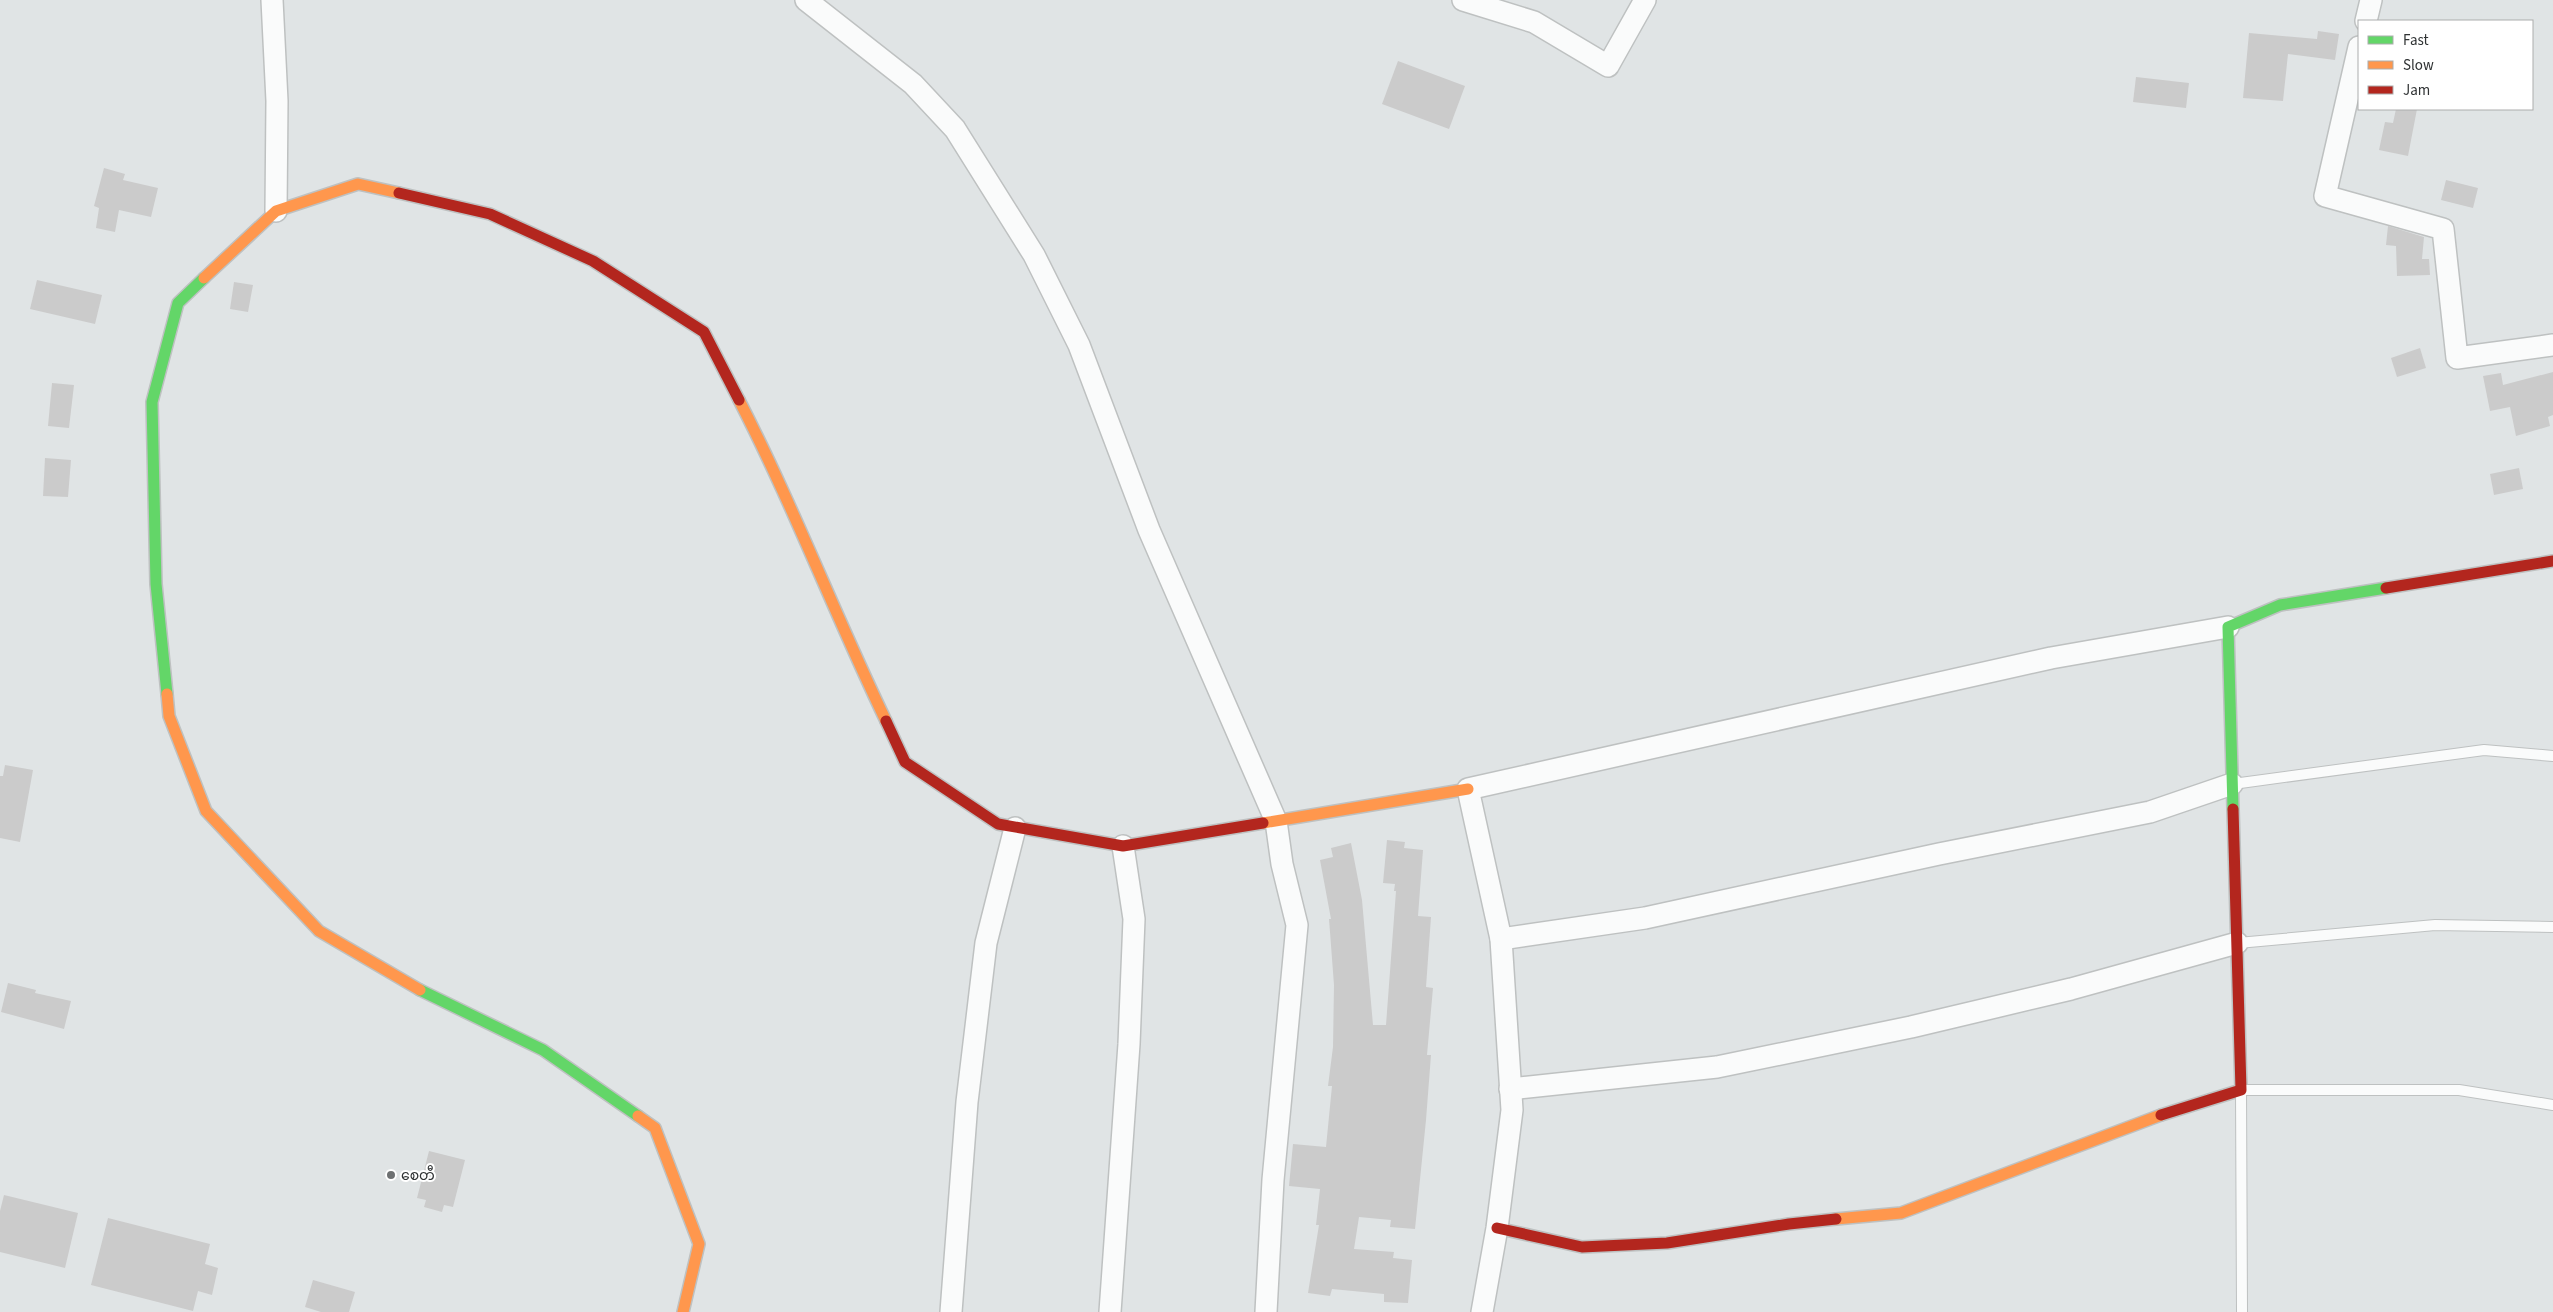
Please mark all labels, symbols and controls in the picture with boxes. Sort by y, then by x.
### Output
legend [2358,20,2533,110]
text: Fast [2403,30,2429,51]
text: Slow [2403,55,2434,76]
text: Jam [2403,80,2430,101]
place label: စေတီ [401,1165,435,1186]
marker: စေတီ [385,1169,397,1181]

